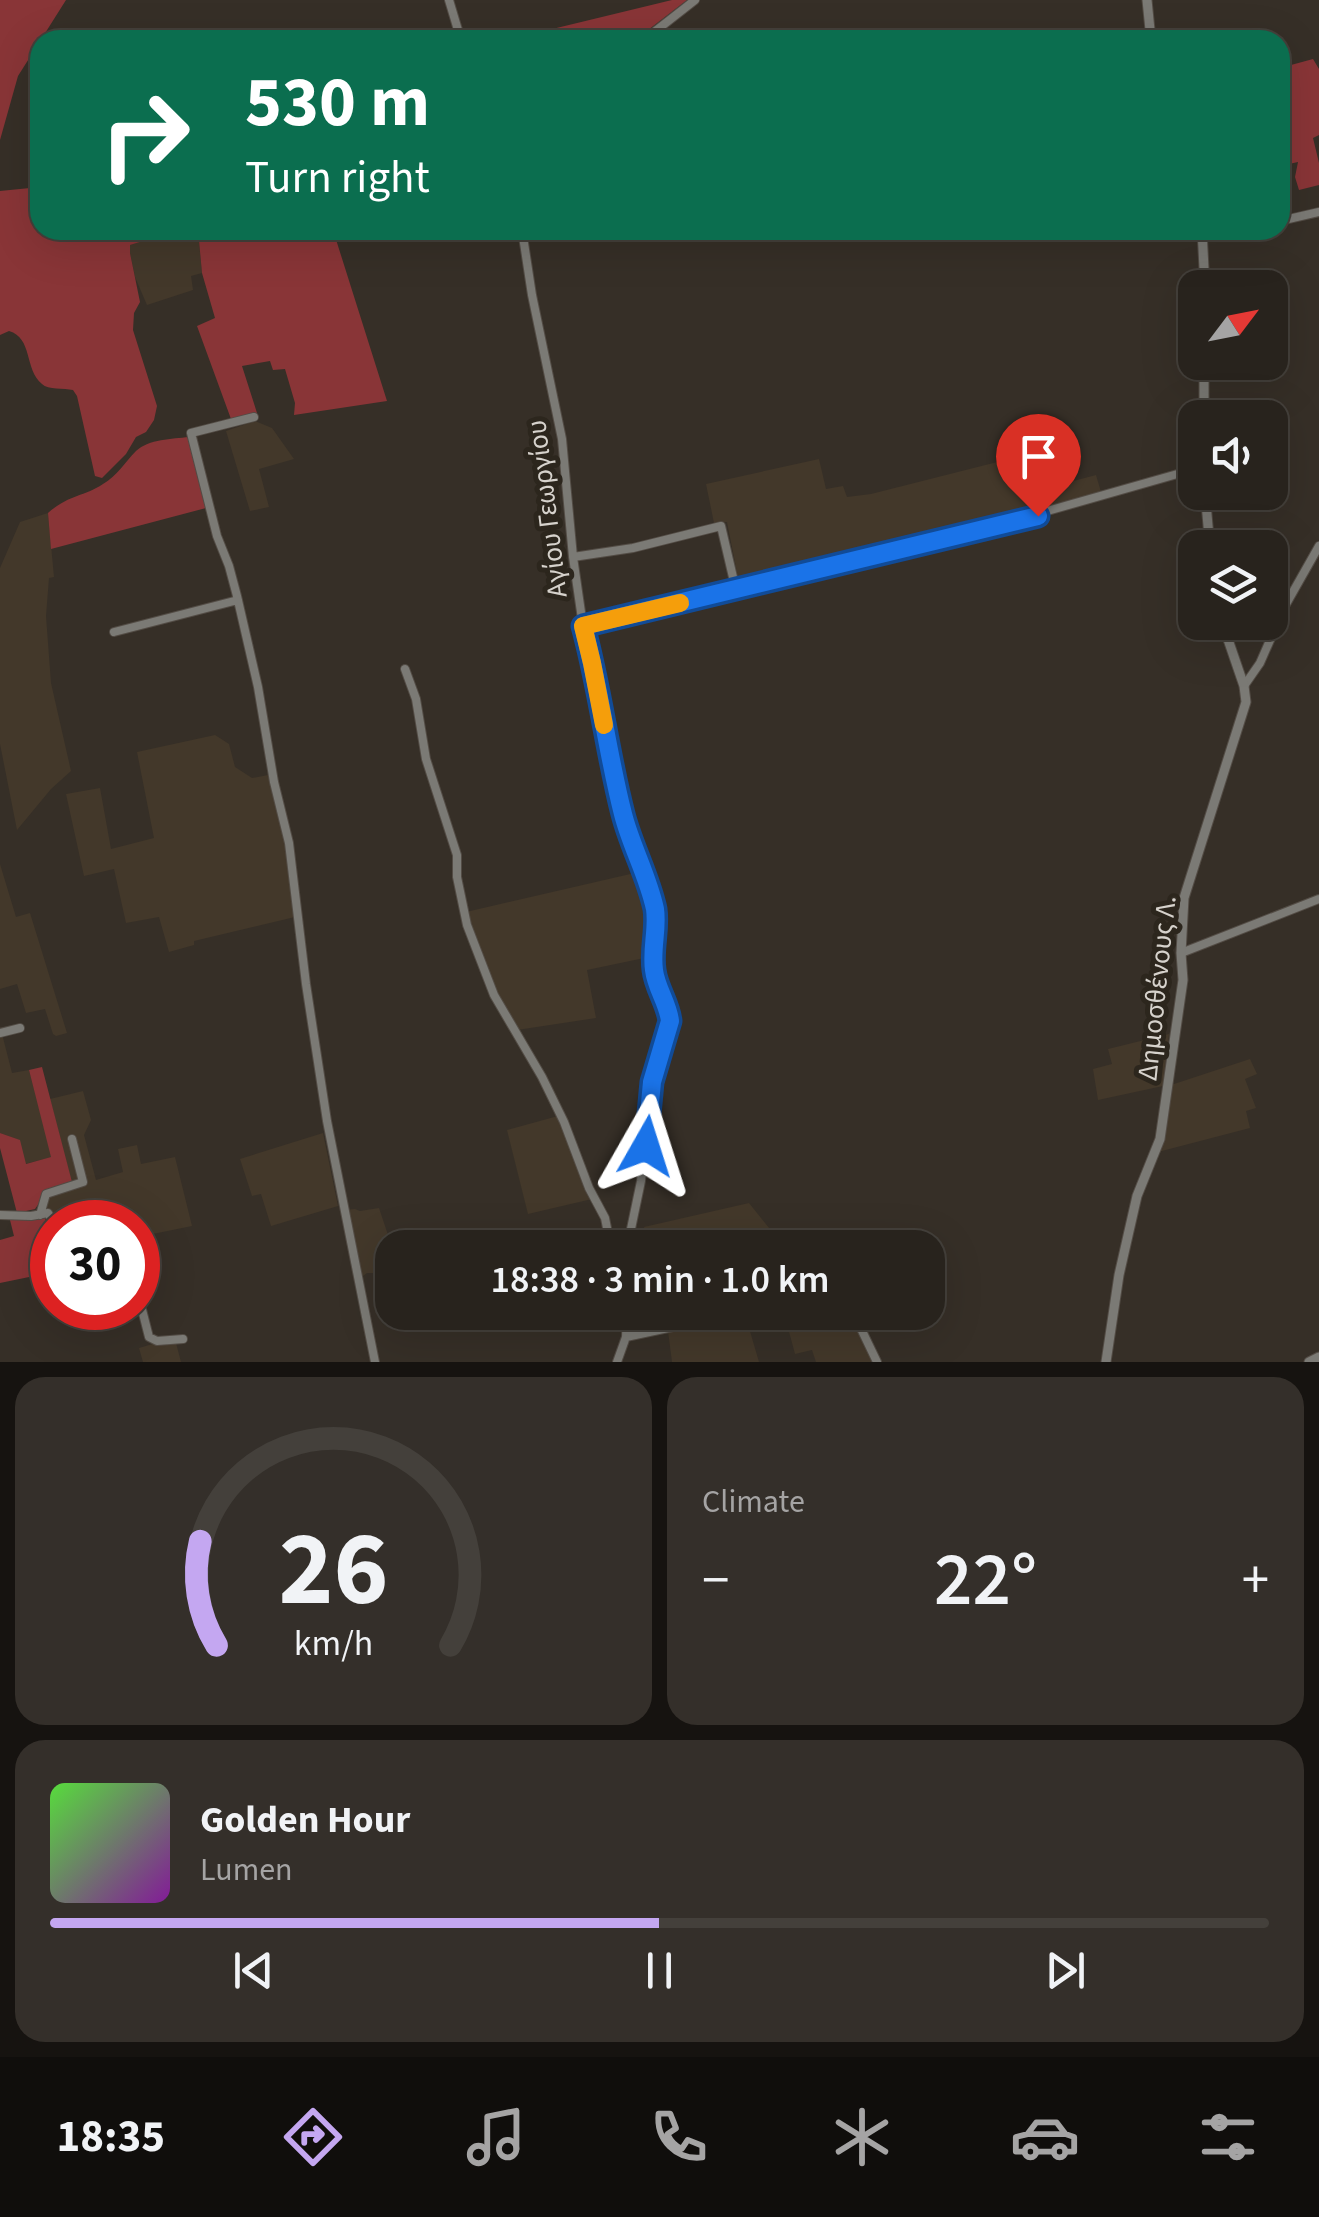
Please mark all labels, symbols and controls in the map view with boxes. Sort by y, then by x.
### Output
text: 530 m [245,53,430,153]
icon: right [80,70,210,200]
text: Turn right [245,146,430,210]
north arrow [1178,270,1288,380]
map controls [1178,270,1288,640]
button: sound [1178,400,1288,510]
pin [996,414,1081,517]
street label: Αγίου Γεωργίου [516,418,578,600]
icon: arrive [1011,429,1066,484]
button: layers [1178,530,1288,640]
street label: Δημοσθένους Λ. [1127,894,1187,1083]
position arrow [594,1094,698,1198]
speed limit sign: 30 [30,1200,160,1330]
text: 18:38 · 3 min · 1.0 km [491,1253,830,1307]
text: Climate [702,1479,805,1525]
text: 26 [279,1497,388,1645]
text: 22° [934,1527,1037,1634]
text: − [702,1542,729,1620]
text: + [1242,1542,1269,1620]
text: km/h [294,1618,373,1669]
text: Golden Hour [200,1793,410,1847]
text: Lumen [200,1847,293,1893]
icon: previous [226,1943,281,1998]
icon: pause [632,1943,687,1998]
icon: next [1038,1943,1093,1998]
icon: directions [278,2102,348,2172]
icon: music [461,2102,531,2172]
icon: phone [644,2102,714,2172]
icon: climate [827,2102,897,2172]
icon: car [1010,2102,1080,2172]
icon: filters [1193,2102,1263,2172]
text: 18:35 [56,2105,165,2169]

